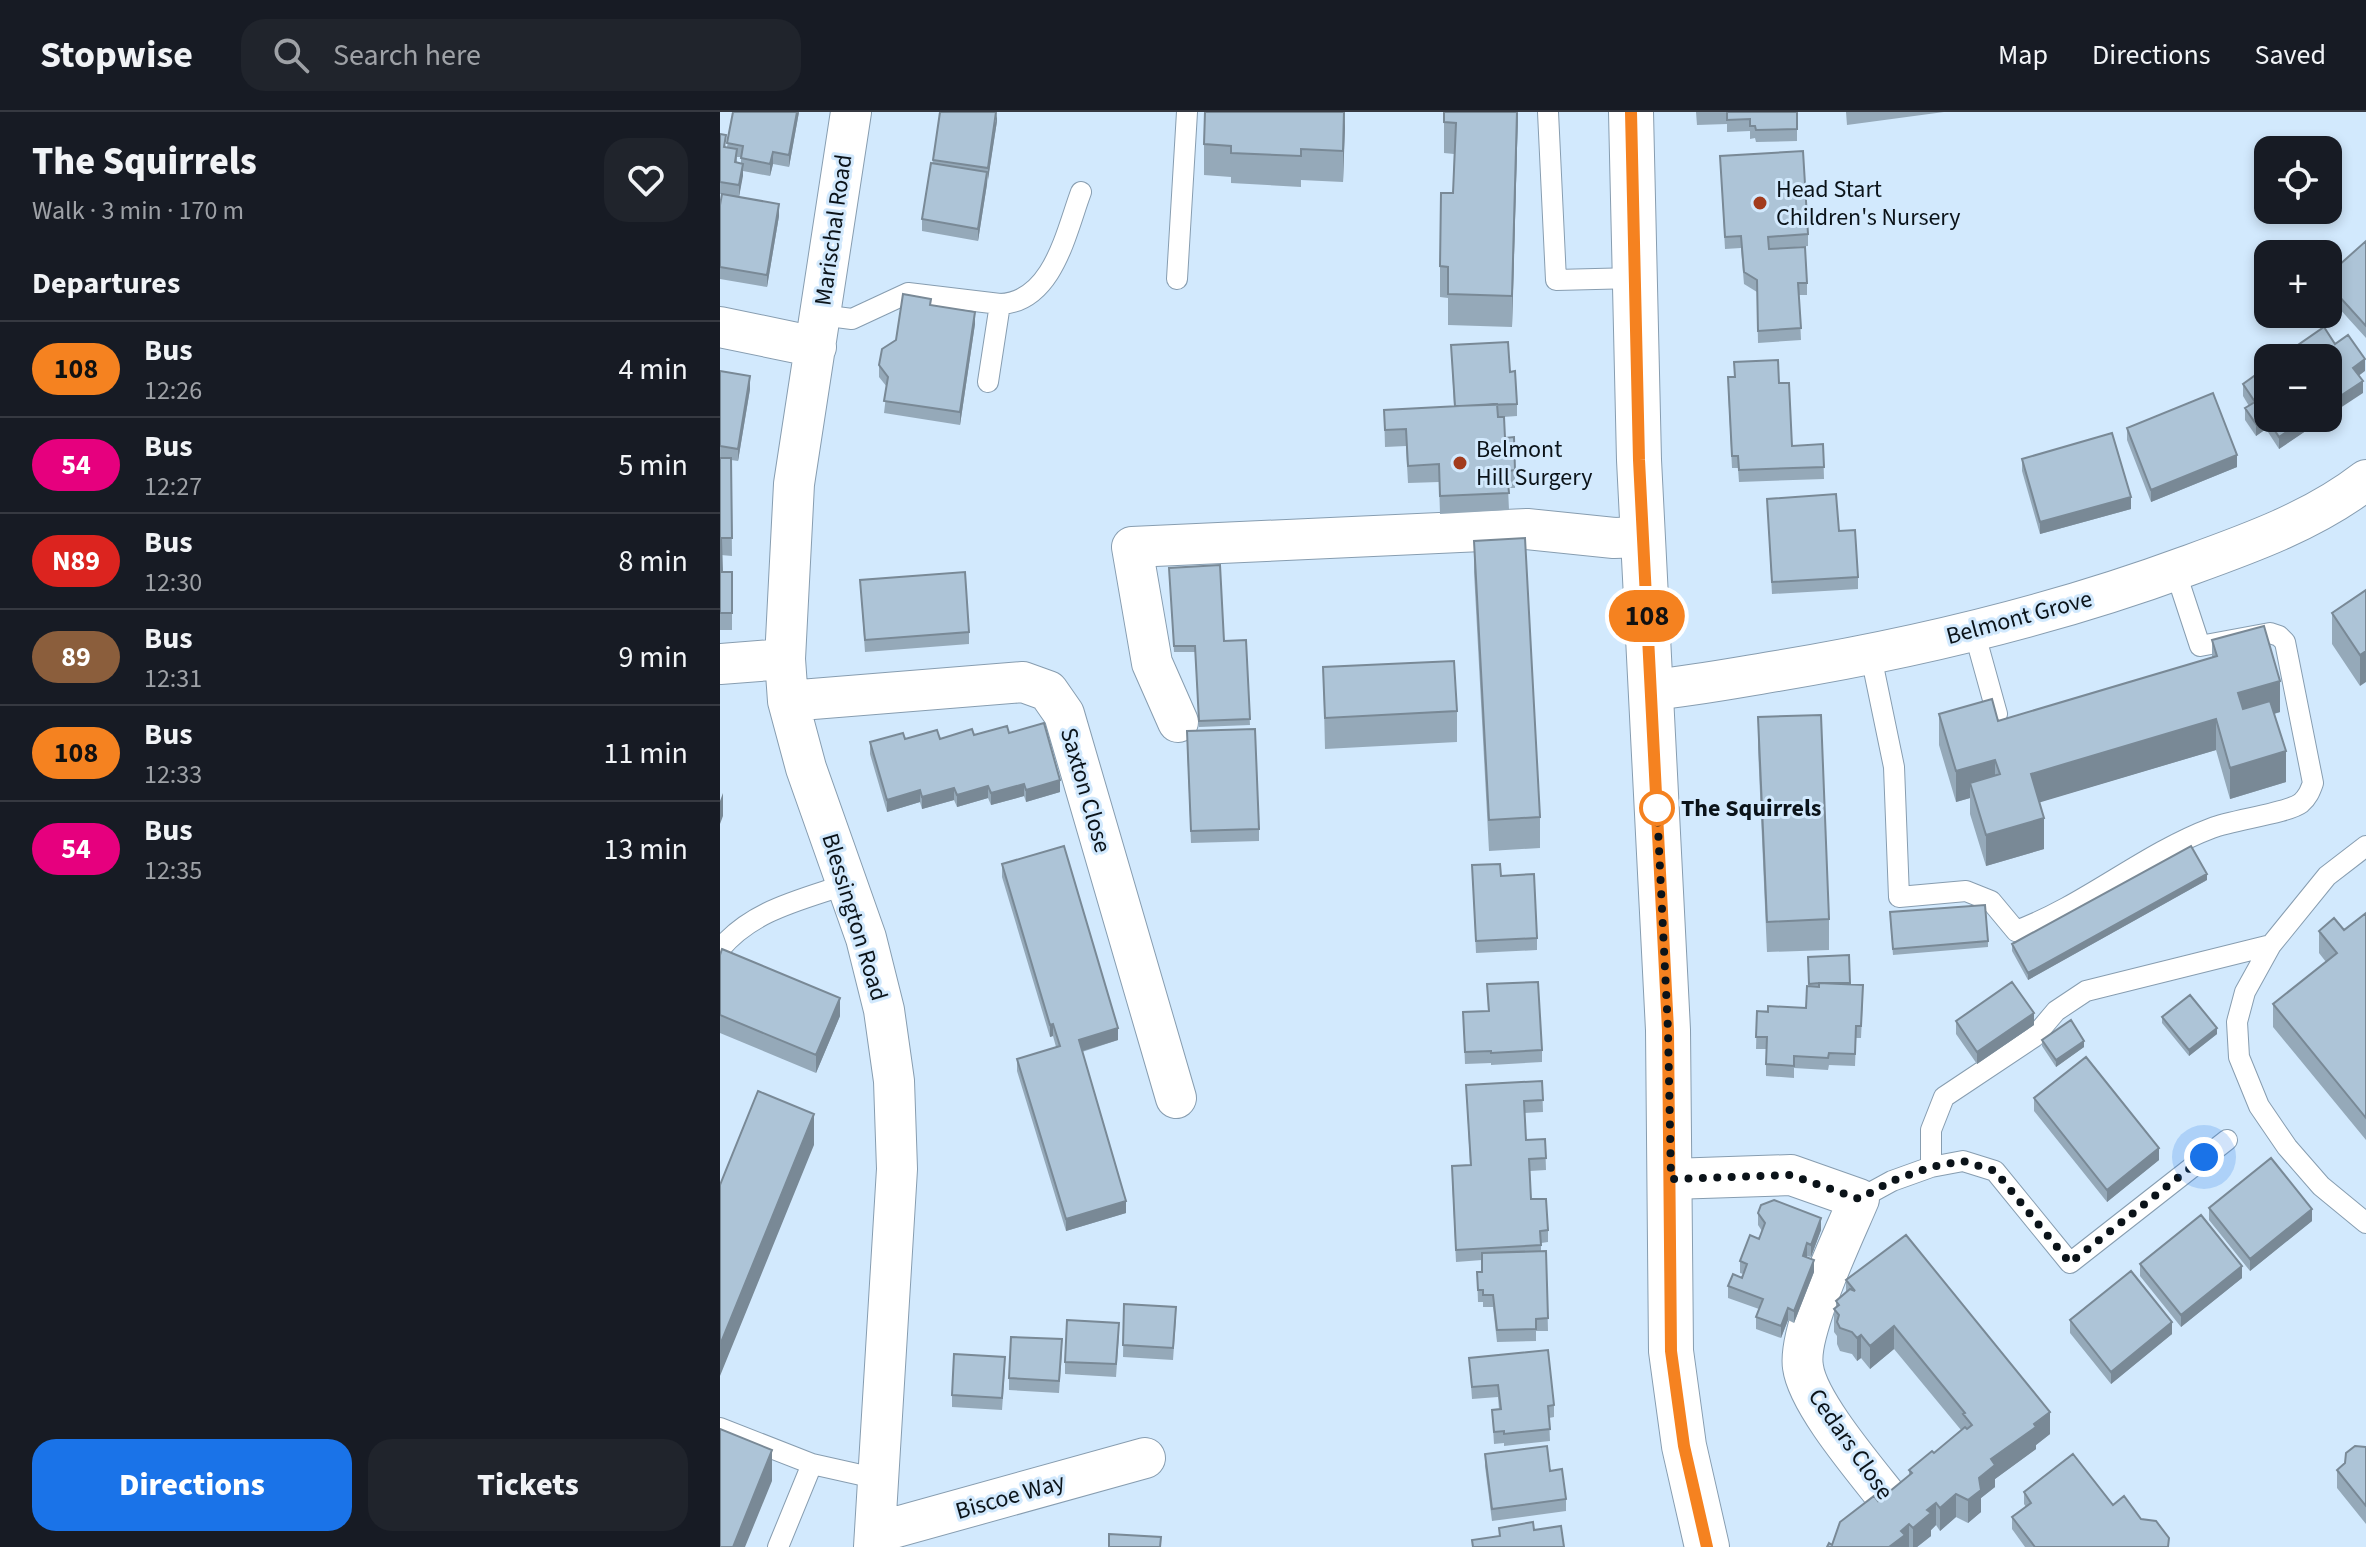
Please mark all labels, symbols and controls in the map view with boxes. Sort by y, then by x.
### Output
search box [241,19,801,91]
text: Stopwise [40,28,193,82]
icon: search [269,33,313,77]
text: Search here [333,34,481,77]
text: Map [1998,35,2048,75]
text: Directions [2092,35,2211,75]
text: Saved [2255,35,2326,75]
text: The Squirrels [32,135,257,189]
map controls [2254,136,2342,432]
button: locate [2254,136,2342,224]
button: heart [604,138,688,222]
street label: Marischal Road [806,152,861,308]
place label: Head Start Children's Nursery [1776,172,1961,235]
text: Walk · 3 min · 170 m [32,192,244,229]
marker: Head Start Children's Nursery [1751,194,1769,212]
button: + [2254,240,2342,328]
text: Departures [32,262,180,305]
text: Bus [144,329,192,372]
button: − [2254,344,2342,432]
text: 4 min [618,348,688,391]
text: 108 [54,349,98,389]
text: 12:26 [144,372,202,409]
text: Bus [144,425,192,468]
place label: Belmont Hill Surgery [1476,432,1592,495]
text: 5 min [618,444,688,487]
text: 54 [61,445,91,485]
marker: Belmont Hill Surgery [1451,454,1469,472]
text: 12:27 [144,468,202,505]
text: Bus [144,521,192,564]
text: 8 min [618,540,688,583]
text: N89 [52,541,100,581]
text: 12:30 [144,564,202,601]
street label: Belmont Grove [1942,581,2096,654]
line badge: 108 [1601,590,1693,642]
text: 108 [1625,596,1669,636]
text: Bus [144,617,192,660]
text: 9 min [618,636,688,679]
text: 89 [61,637,91,677]
text: 12:31 [144,660,202,697]
text: Bus [144,713,192,756]
street label: Saxton Close [1051,724,1120,857]
text: 11 min [604,732,688,775]
text: 108 [54,733,98,773]
text: 12:33 [144,756,202,793]
marker: The Squirrels [1640,791,1674,825]
place label: The Squirrels [1681,791,1821,826]
text: Bus [144,809,192,852]
text: 13 min [604,828,688,871]
text: 54 [61,829,91,869]
street label: Blessington Road [812,829,897,1005]
text: 12:35 [144,852,202,889]
your location [2184,1137,2224,1177]
street label: Cedars Close [1799,1381,1902,1507]
button: Directions [32,1439,352,1531]
button: Tickets [368,1439,688,1531]
street label: Biscoe Way [951,1464,1069,1529]

